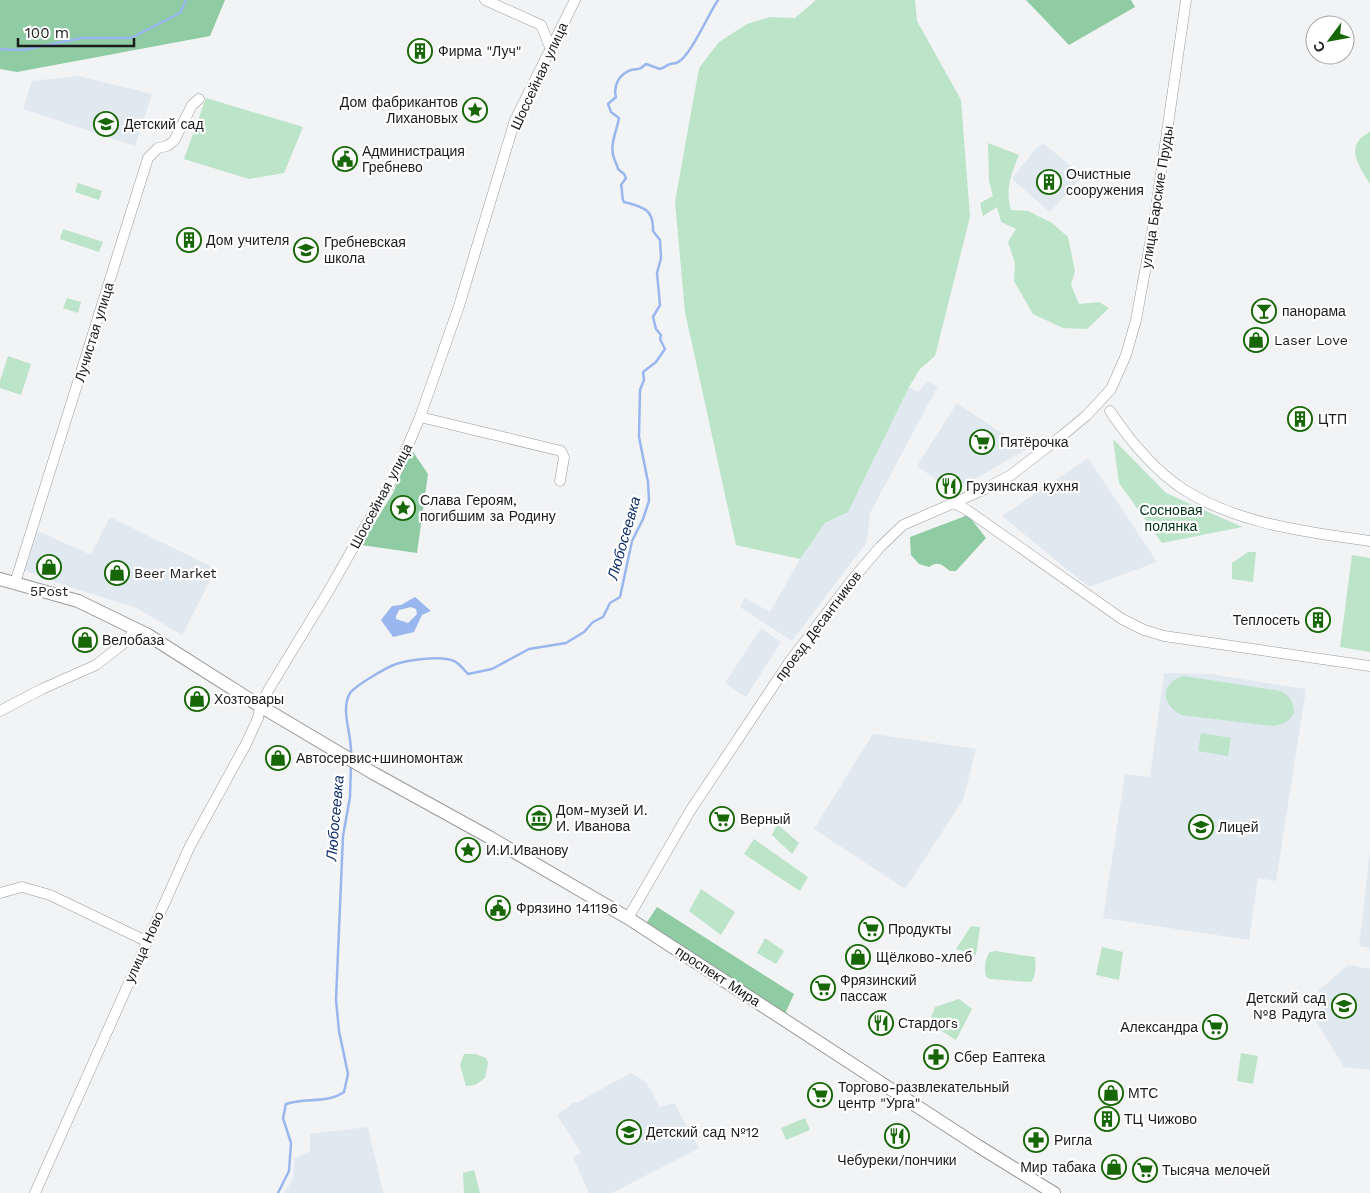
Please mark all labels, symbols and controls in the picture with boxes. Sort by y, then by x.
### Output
scale bar [18,15,134,47]
north arrow [1305,15,1355,65]
street label: Шоссейная улица [507,20,571,132]
text: 100 m [25,24,69,42]
building icon: Фирма "Луч" [407,38,433,64]
text: С [1310,38,1328,55]
place label: Фирма "Луч" [438,43,521,59]
place label: Дом фабрикантов Лихановых [340,94,458,126]
place icon: Дом фабрикантов Лихановых [462,97,488,123]
school or university icon: Детский сад [93,111,119,137]
place label: Детский сад [124,116,204,132]
street label: улица Барские Пруды [1138,125,1176,269]
place label: Администрация Гребнево [362,143,465,175]
public building icon: Администрация Гребнево [332,146,358,172]
place label: Очистные сооружения [1066,166,1144,198]
building icon: Очистные сооружения [1036,169,1062,195]
building icon: Дом учителя [176,227,202,253]
place label: Дом учителя [206,232,289,248]
place label: Гребневская школа [324,234,406,266]
school or university icon: Гребневская школа [293,237,319,263]
street label: Лучистая улица [71,280,117,384]
bar icon: панорама [1251,298,1277,324]
place label: панорама [1282,303,1346,319]
shop icon: Laser Love [1243,327,1269,353]
place label: Laser Love [1274,332,1348,348]
building icon: ЦТП [1287,406,1313,432]
place label: ЦТП [1318,411,1347,427]
supermarket icon: Пятёрочка [969,429,995,455]
place label: Пятёрочка [1000,434,1069,450]
street label: Шоссейная улица [347,441,416,551]
restaurant icon: Грузинская кухня [936,473,962,499]
place label: Грузинская кухня [966,478,1079,494]
place label: Слава Героям, погибшим за Родину [420,492,556,524]
water label: Любосеевка [603,494,644,583]
place icon: Слава Героям, погибшим за Родину [390,495,416,521]
park label: Сосновая полянка [1139,502,1203,534]
shop icon: 5Post [36,554,62,580]
shop icon: Beer Market [104,560,130,586]
place label: Beer Market [134,565,217,581]
street label: проезд Десантников [772,568,864,684]
place label: 5Post [30,583,68,599]
building icon: Теплосеть [1305,607,1331,633]
place label: Теплосеть [1233,612,1300,628]
shop icon: Велобаза [72,627,98,653]
place label: Велобаза [102,632,165,648]
shop icon: Хозтовары [184,686,210,712]
place label: Хозтовары [214,691,284,707]
shop icon: Автосервис+шиномонтаж [265,745,291,771]
place label: Автосервис+шиномонтаж [296,750,464,766]
water label: Любосеевка [322,774,348,863]
place label: Дом-музей И. И. Иванова [556,802,647,834]
museum icon: Дом-музей И. И. Иванова [526,805,552,831]
supermarket icon: Верный [709,806,735,832]
place label: Верный [740,811,791,827]
school or university icon: Лицей [1188,814,1214,840]
place label: Лицей [1218,819,1258,835]
place icon: И.И.Иванову [455,837,481,863]
place label: И.И.Иванову [486,842,568,858]
public building icon: Фрязино 141196 [485,895,511,921]
place label: Фрязино 141196 [516,900,618,916]
street label: улица Ново [121,909,167,985]
supermarket icon: Продукты [858,916,884,942]
place label: Продукты [888,921,951,937]
street label: проспект Мира [673,943,764,1010]
shop icon: Щёлково-хлеб [845,944,871,970]
place label: Щёлково-хлеб [876,949,972,965]
place label: Фрязинский пассаж [840,972,917,1004]
supermarket icon: Фрязинский пассаж [810,975,836,1001]
place label: Детский сад №8 Радуга [1246,990,1326,1022]
school or university icon: Детский сад №8 Радуга [1331,993,1357,1019]
restaurant icon: Стардогs [868,1010,894,1036]
supermarket icon: Александра [1202,1014,1228,1040]
place label: Стардогs [898,1015,958,1031]
place label: Александра [1120,1019,1198,1035]
pharmacy icon: Сбер Еаптека [923,1044,949,1070]
place label: Сбер Еаптека [954,1049,1045,1065]
place label: Торгово-развлекательный центр "Урга" [838,1079,1009,1111]
shop icon: МТС [1098,1080,1124,1106]
supermarket icon: Торгово-развлекательный центр "Урга" [807,1082,833,1108]
place label: МТС [1128,1085,1158,1101]
building icon: ТЦ Чижово [1094,1106,1120,1132]
place label: ТЦ Чижово [1124,1111,1197,1127]
school or university icon: Детский сад №12 [616,1119,642,1145]
restaurant icon: Чебуреки/пончики [884,1123,910,1149]
place label: Детский сад №12 [646,1124,759,1140]
pharmacy icon: Ригла [1023,1127,1049,1153]
place label: Ригла [1054,1132,1092,1148]
place label: Чебуреки/пончики [837,1152,957,1168]
shop icon: Мир табака [1101,1154,1127,1180]
supermarket icon: Тысяча мелочей [1132,1157,1158,1183]
place label: Мир табака [1020,1159,1096,1175]
place label: Тысяча мелочей [1162,1162,1270,1178]

